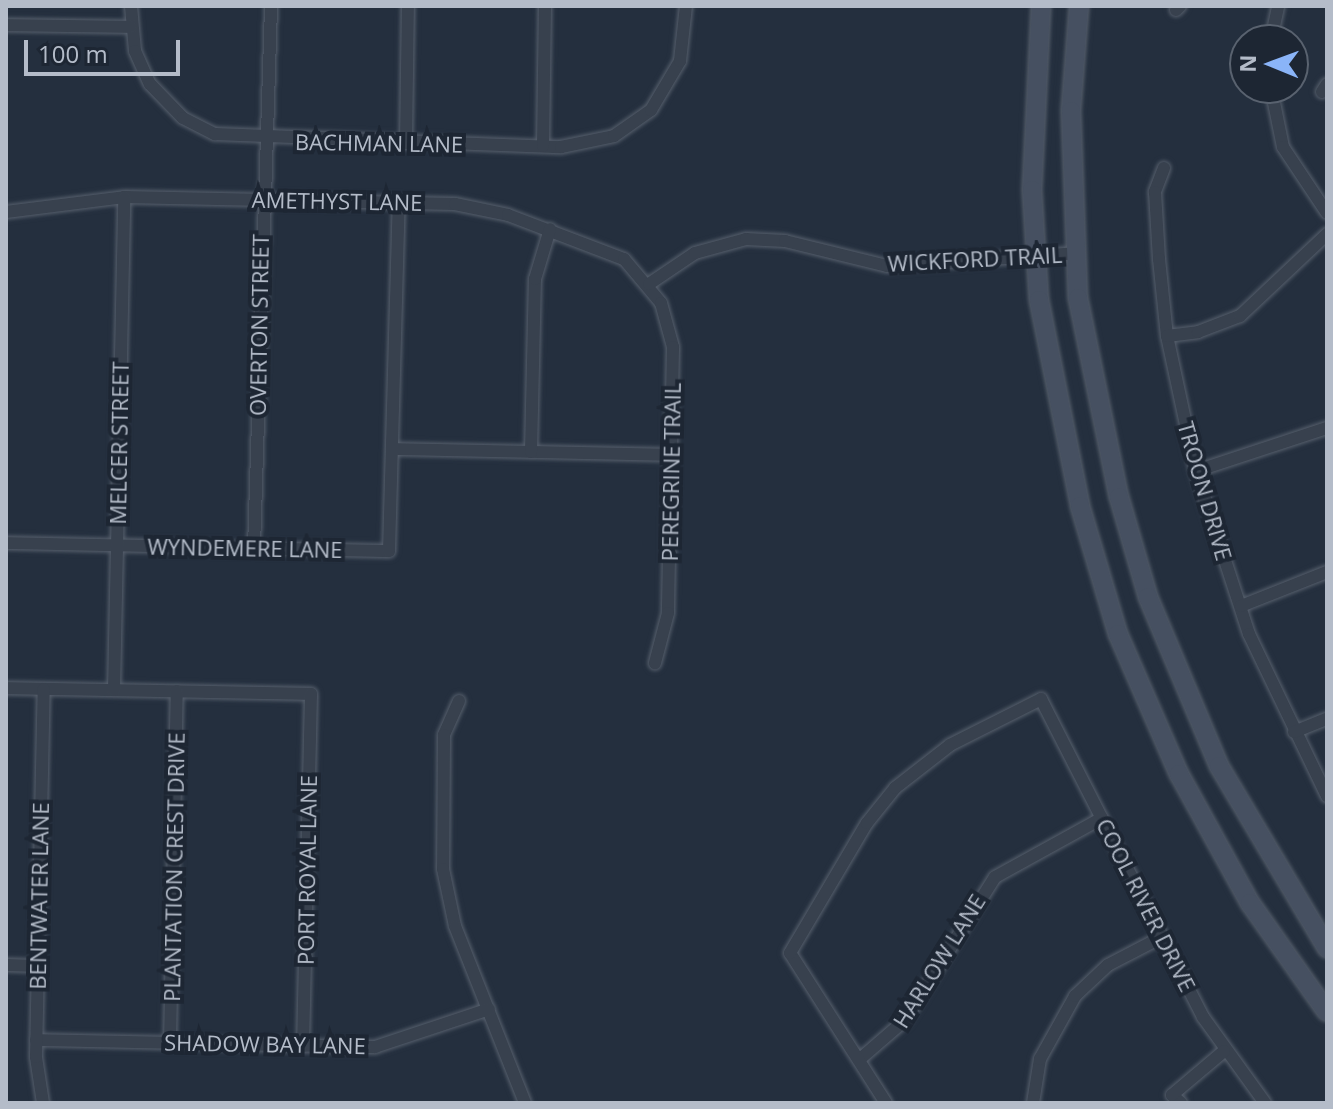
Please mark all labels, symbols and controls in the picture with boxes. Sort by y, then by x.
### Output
scale bar [28,24,184,74]
north arrow [1229,24,1309,104]
text: 100 m [38,37,108,70]
text: N [1232,54,1262,73]
street label: BACHMAN LANE [295,128,463,158]
street label: AMETHYST LANE [251,186,423,216]
street label: OVERTON STREET [244,234,274,416]
street label: WICKFORD TRAIL [887,241,1063,277]
street label: MELCER STREET [104,361,134,525]
street label: PEREGRINE TRAIL [656,382,686,562]
street label: TROON DRIVE [1173,419,1237,563]
street label: WYNDEMERE LANE [147,533,343,563]
street label: PLANTATION CREST DRIVE [158,732,190,1002]
street label: PORT ROYAL LANE [292,775,322,965]
street label: BENTWATER LANE [24,802,54,990]
street label: COOL RIVER DRIVE [1091,814,1201,996]
street label: HARLOW LANE [887,889,991,1033]
street label: SHADOW BAY LANE [164,1029,366,1059]

